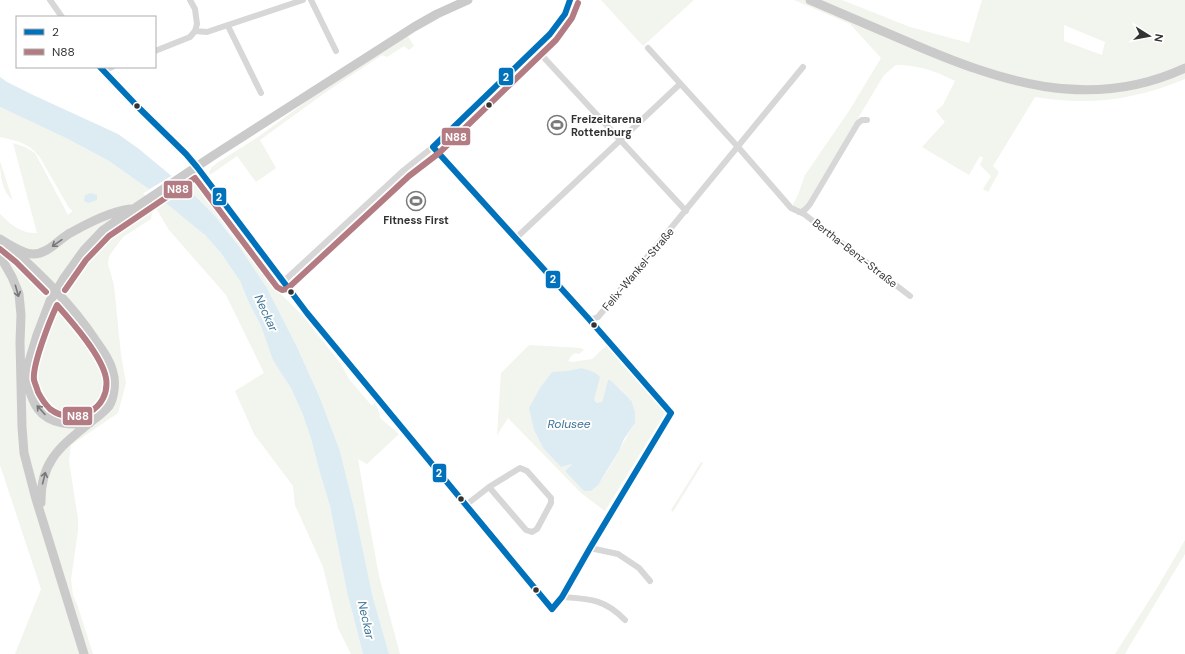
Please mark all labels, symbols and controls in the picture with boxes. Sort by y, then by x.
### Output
legend [16,16,156,68]
north arrow [1129,16,1169,56]
text: 2 [52,24,59,40]
text: N [1151,33,1166,43]
text: N88 [52,44,75,60]
line badge: 2 [498,67,514,86]
text: 2 [503,70,509,84]
unlabelled marker [484,100,494,110]
unlabelled marker [132,101,142,111]
place label: Freizeitarena Rottenburg [571,112,642,139]
sports icon: Freizeitarena Rottenburg [546,114,568,136]
line badge: N88 [441,127,471,146]
text: N88 [445,130,467,144]
line badge: N88 [163,180,193,199]
text: N88 [167,182,189,196]
line badge: 2 [212,187,227,206]
text: 2 [216,190,222,204]
sports icon: Fitness First [405,190,427,212]
place label: Fitness First [383,213,449,227]
street label: Bertha-Benz-Straße [810,216,900,290]
street label: Felix-Wankel-Straße [599,225,677,313]
one-way arrow [52,239,63,247]
line badge: 2 [545,270,561,289]
text: 2 [550,272,556,286]
one-way arrow [14,284,21,297]
unlabelled marker [286,287,296,297]
water label: Neckar [251,292,282,335]
unlabelled marker [589,320,599,330]
one-way arrow [36,405,45,416]
line badge: N88 [62,406,93,426]
text: N88 [67,409,89,423]
water label: Rolusee [547,416,591,432]
line badge: 2 [432,463,447,483]
text: 2 [436,466,442,480]
one-way arrow [41,472,48,485]
unlabelled marker [456,494,466,504]
unlabelled marker [531,585,541,595]
water label: Neckar [354,599,378,641]

